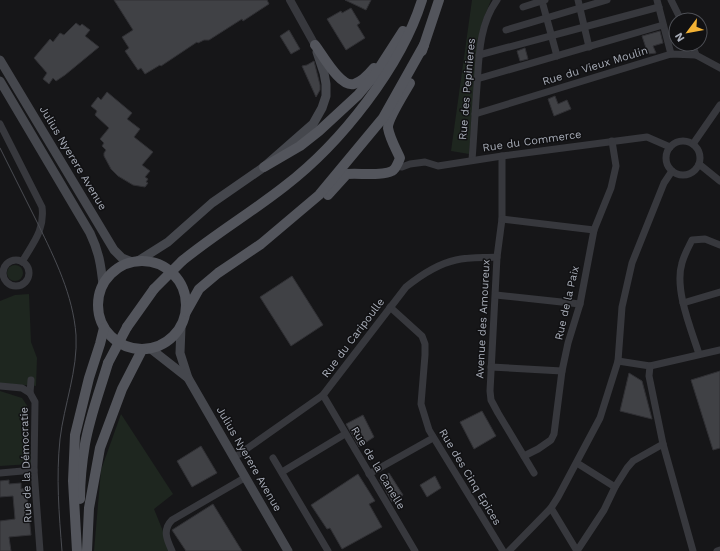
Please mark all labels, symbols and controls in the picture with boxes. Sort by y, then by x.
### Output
north arrow [668,12,708,52]
text: N [672,30,688,44]
street label: Rue des Pepinieres [456,37,478,140]
street label: Rue du Vieux Moulin [541,44,649,88]
street label: Julius Nyerere Avenue [37,104,109,212]
street label: Rue du Commerce [482,128,582,154]
street label: Avenue des Amoureux [473,259,493,379]
street label: Rue de la Paix [552,264,582,341]
street label: Rue du Caripoulle [319,296,387,380]
street label: Julius Nyerere Avenue [214,404,284,514]
street label: Rue de la Démocratie [17,407,35,523]
street label: Rue de la Canelle [348,424,408,512]
street label: Rue des Cinq Epices [436,427,504,528]

